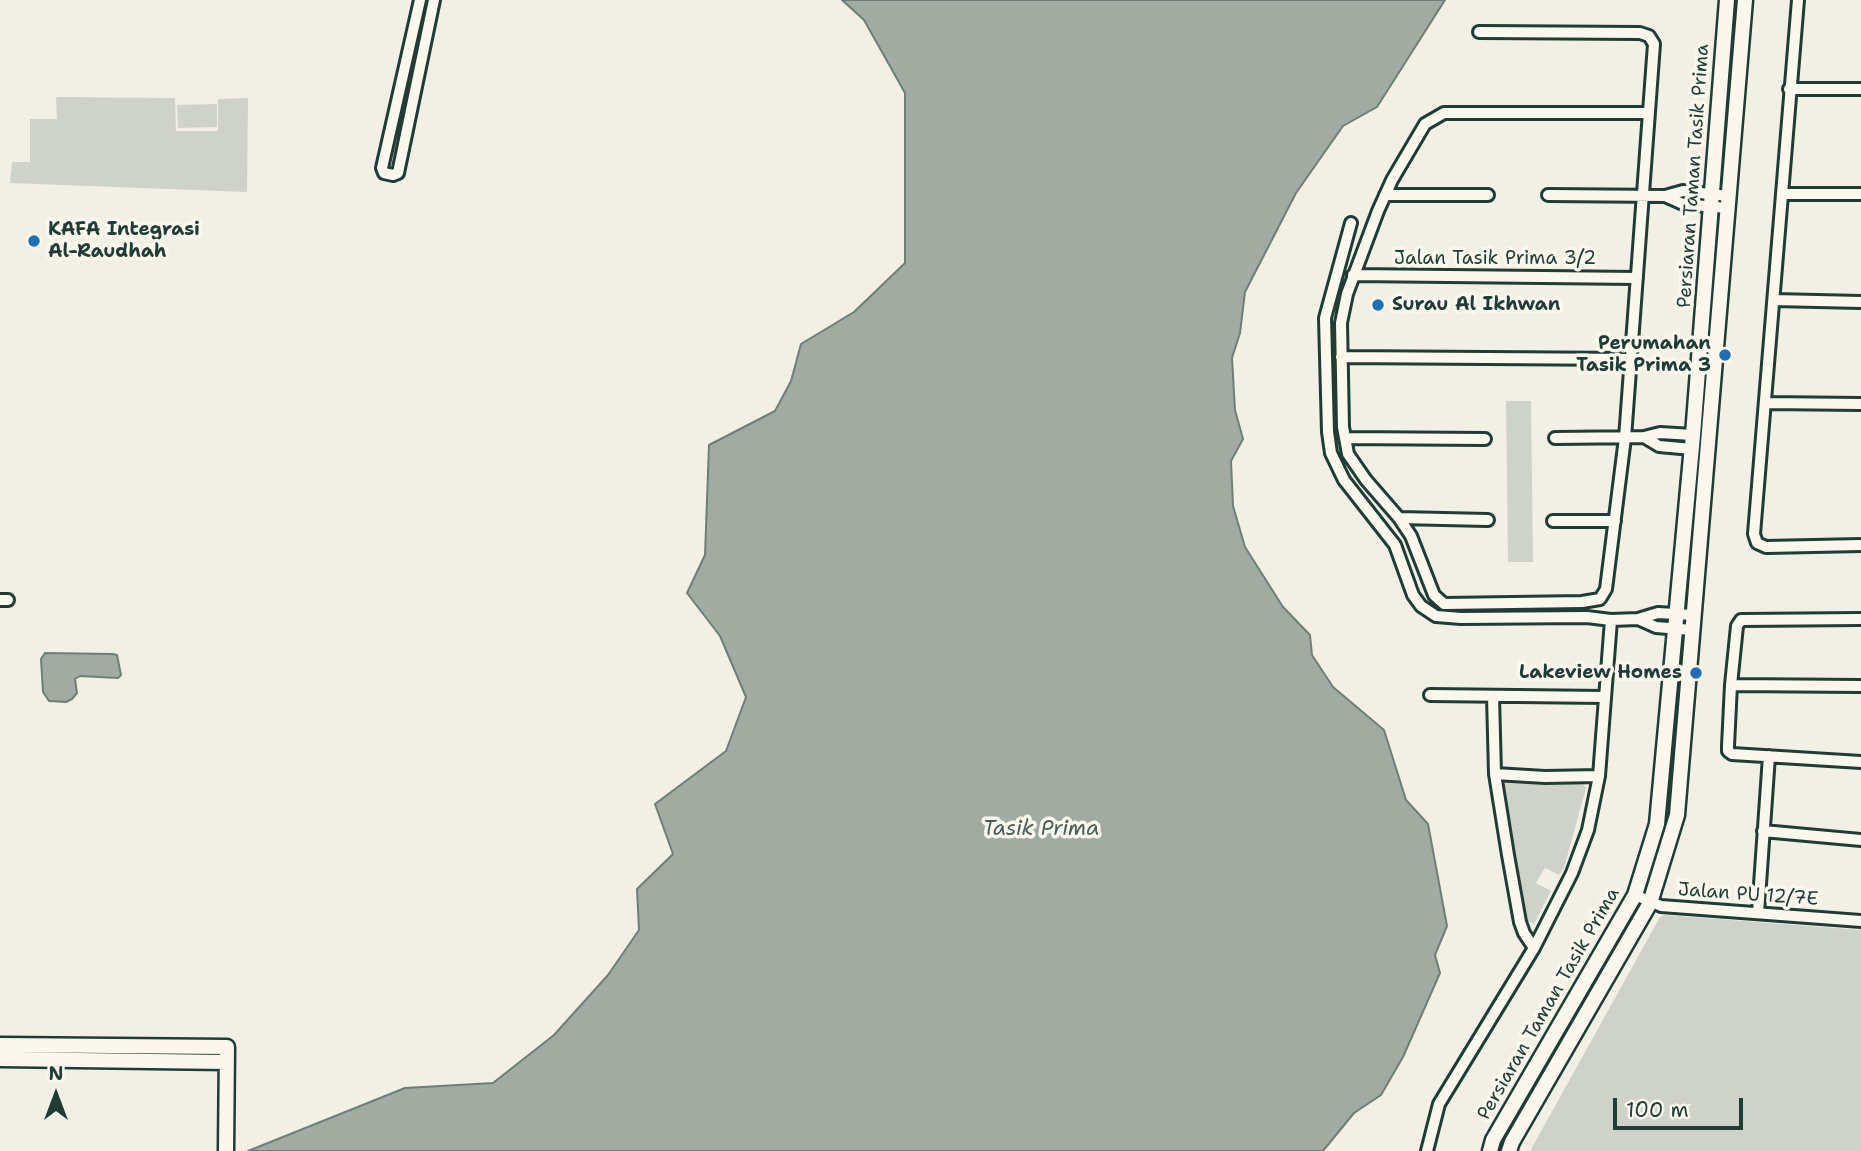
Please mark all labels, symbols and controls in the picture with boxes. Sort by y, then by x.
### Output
street label: Persiaran Taman Tasik Prima [1673,43,1715,309]
place label: KAFA Integrasi Al-Raudhah [48,219,200,263]
marker: KAFA Integrasi Al-Raudhah [26,233,42,249]
street label: Jalan Tasik Prima 3/2 [1394,248,1596,270]
place label: Surau Al Ikhwan [1392,294,1560,316]
marker: Surau Al Ikhwan [1370,297,1386,313]
place label: Perumahan Tasik Prima 3 [1576,333,1711,377]
marker: Perumahan Tasik Prima 3 [1717,347,1733,363]
place label: Lakeview Homes [1519,662,1682,684]
marker: Lakeview Homes [1688,665,1704,681]
water label: Tasik Prima [983,817,1099,843]
street label: Jalan PU 12/7E [1677,879,1819,911]
street label: Persiaran Taman Tasik Prima [1473,884,1625,1124]
north arrow [21,1060,91,1130]
text: N [48,1061,64,1086]
scale bar [1616,1084,1745,1128]
text: 100 m [1626,1096,1689,1124]

